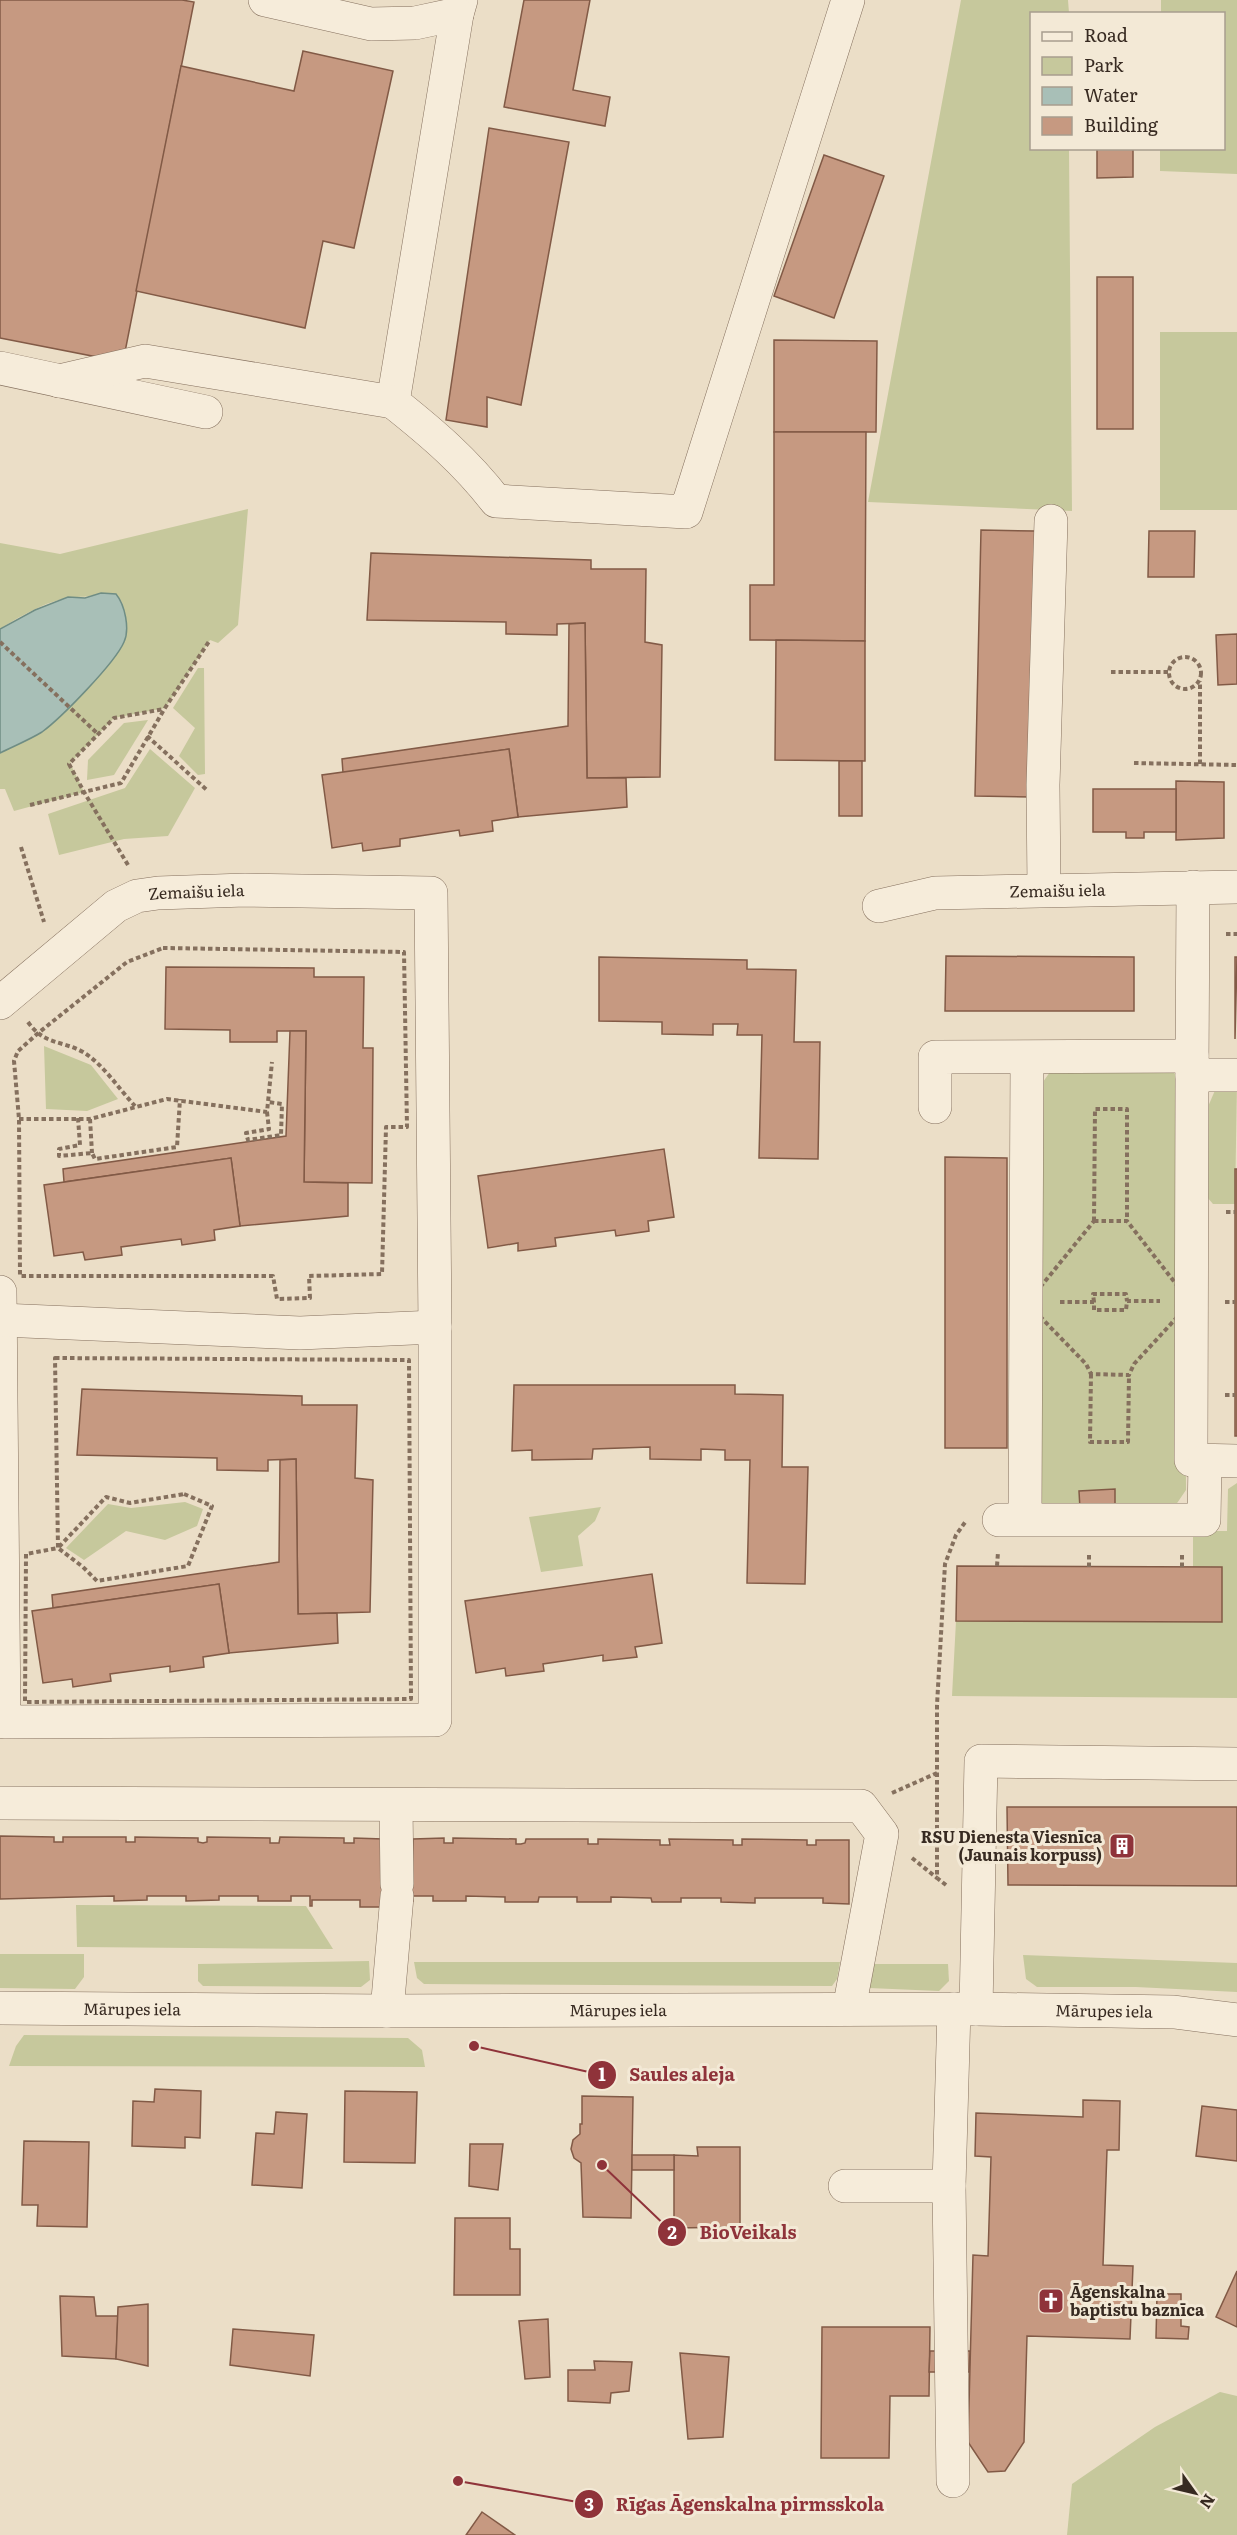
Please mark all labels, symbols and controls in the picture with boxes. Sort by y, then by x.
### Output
legend [1030,12,1225,150]
text: Road [1084,21,1128,48]
text: Park [1084,51,1125,78]
text: Water [1084,81,1138,108]
text: Building [1084,111,1159,138]
street label: Zemaišu iela [147,877,245,905]
street label: Zemaišu iela [1009,877,1106,903]
place label: RSU Dienesta Viesnīca (Jaunais korpuss) [921,1824,1103,1866]
building icon: RSU Dienesta Viesnīca (Jaunais korpuss) [1107,1831,1137,1861]
street label: Mārupes iela [83,1996,181,2020]
street label: Mārupes iela [569,1997,667,2021]
street label: Mārupes iela [1055,1997,1153,2023]
callout: Saules aleja [587,2057,746,2093]
text: 1 [598,2060,606,2087]
text: Saules aleja [629,2060,735,2087]
callout: BioVeikals [657,2214,808,2250]
text: 2 [667,2218,677,2245]
text: BioVeikals [700,2218,796,2245]
place label: Āgenskalna baptistu baznīca [1070,2279,1205,2321]
church icon: Āgenskalna baptistu baznīca [1036,2286,1066,2316]
north arrow [1165,2463,1225,2523]
callout: Rīgas Āgenskalna pirmsskola [574,2486,896,2522]
text: 3 [584,2490,594,2517]
text: Rīgas Āgenskalna pirmsskola [616,2490,885,2517]
text: N [1195,2490,1222,2514]

